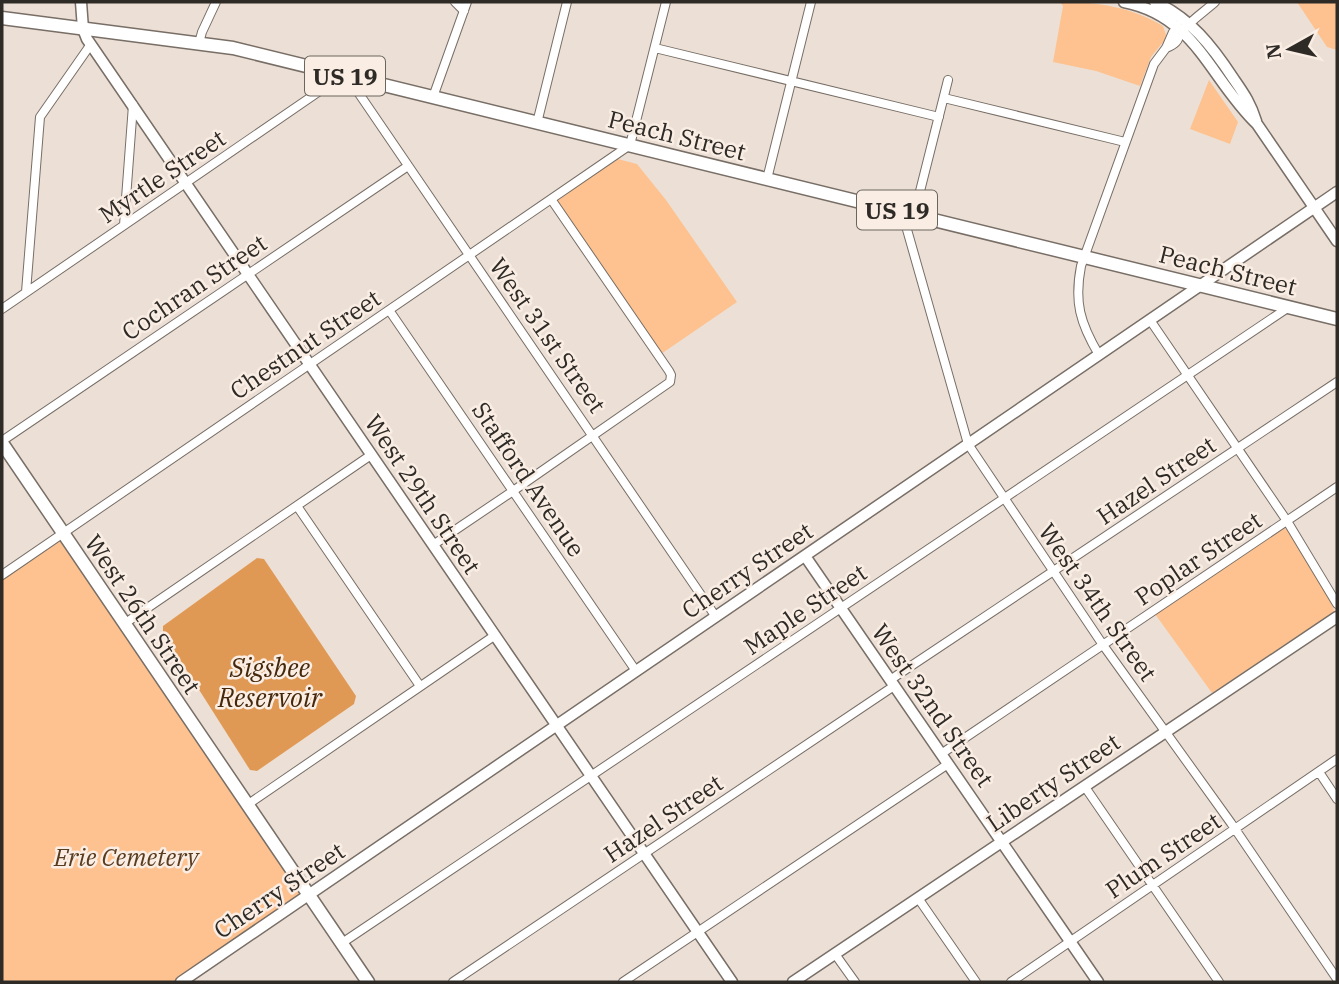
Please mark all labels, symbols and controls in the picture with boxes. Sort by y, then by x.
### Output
north arrow [1255,14,1325,84]
text: N [1260,42,1286,60]
road number: US 19 [305,57,385,96]
street label: Peach Street [605,102,749,168]
street label: Myrtle Street [92,122,232,230]
road number: US 19 [857,190,937,230]
street label: Cochran Street [115,227,273,347]
street label: Peach Street [1156,237,1300,303]
street label: West 31st Street [483,251,613,419]
street label: Chestnut Street [223,282,387,406]
street label: Stafford Avenue [465,395,593,563]
street label: West 29th Street [358,408,488,580]
street label: Hazel Street [1090,428,1222,532]
street label: Poplar Street [1128,504,1268,612]
street label: Cherry Street [675,514,819,626]
street label: West 34th Street [1032,517,1164,687]
street label: West 26th Street [78,528,208,700]
street label: Maple Street [737,556,873,662]
street label: West 32nd Street [865,617,1001,793]
water label: Sigsbee Reservoir [217,650,323,714]
street label: Liberty Street [980,726,1126,838]
street label: Hazel Street [597,766,729,870]
street label: Plum Street [1099,805,1227,905]
street label: Cherry Street [207,834,351,946]
park label: Erie Cemetery [53,841,200,873]

